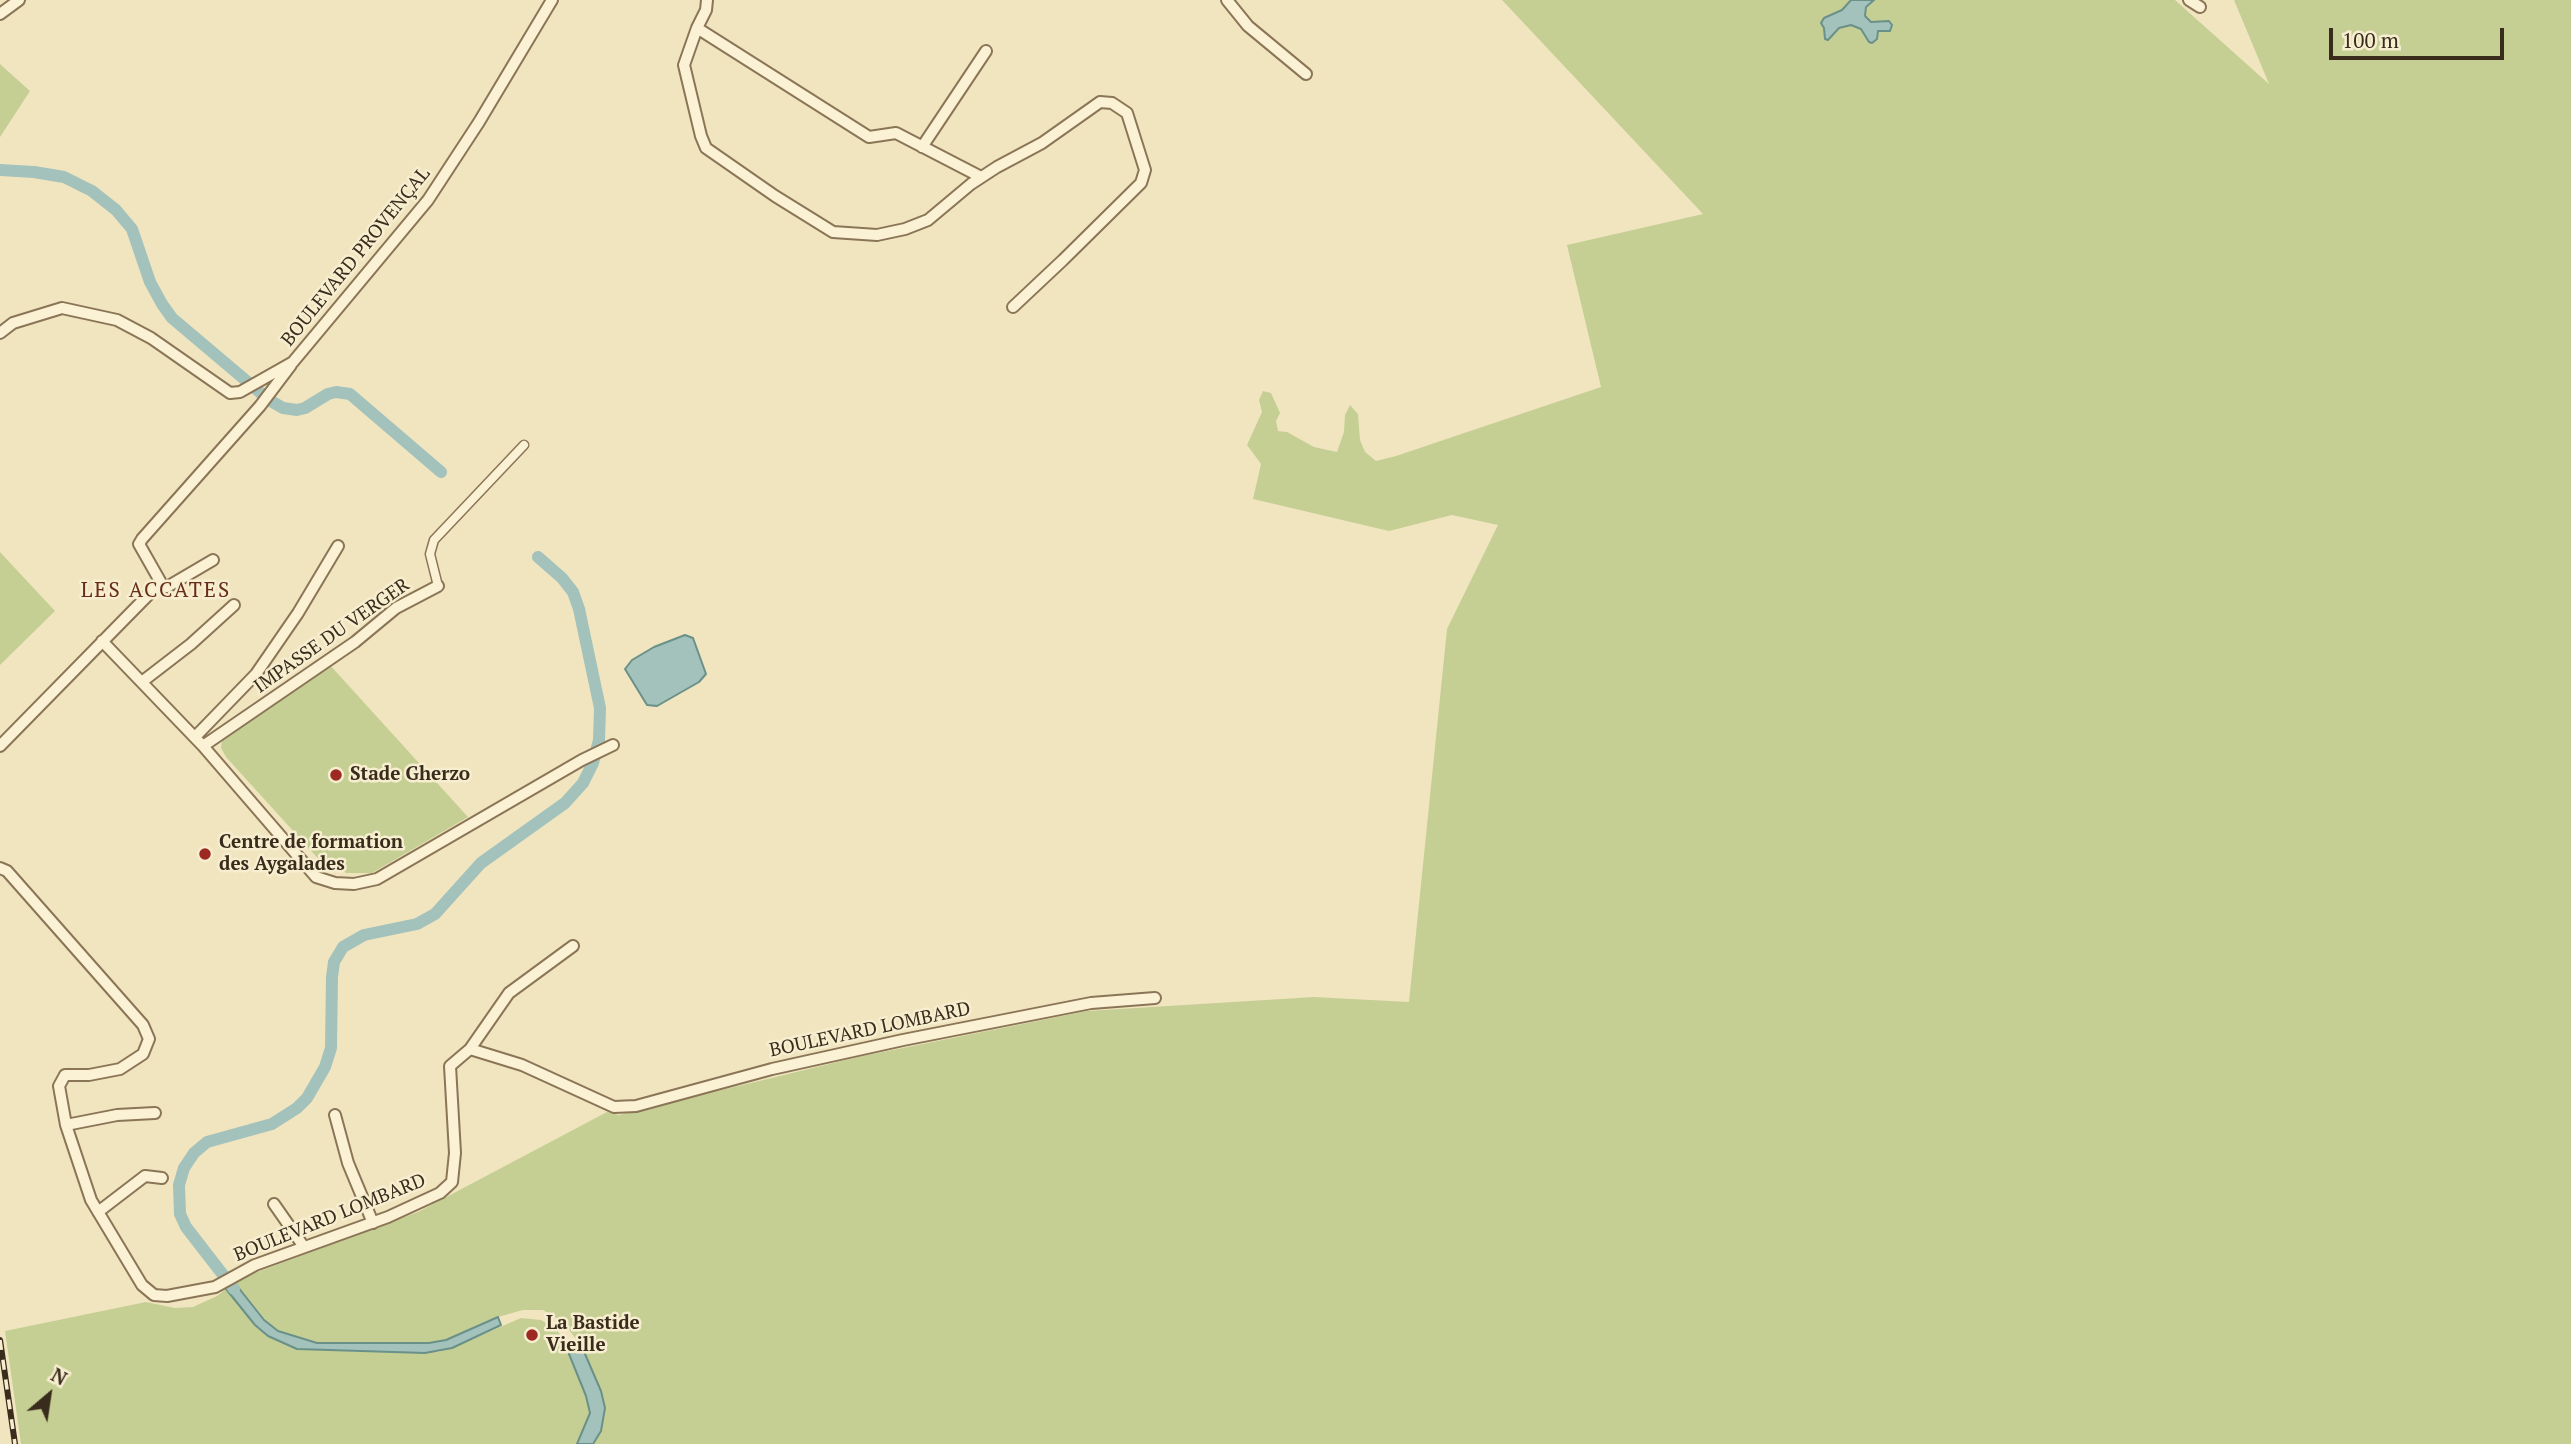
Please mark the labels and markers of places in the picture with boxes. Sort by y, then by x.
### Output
place label: Stade Gherzo [350,764,470,786]
marker: Stade Gherzo [328,767,344,783]
place label: Centre de formation des Aygalades [219,832,403,876]
marker: Centre de formation des Aygalades [197,846,213,862]
place label: La Bastide Vieille [546,1313,640,1357]
marker: La Bastide Vieille [524,1327,540,1343]

